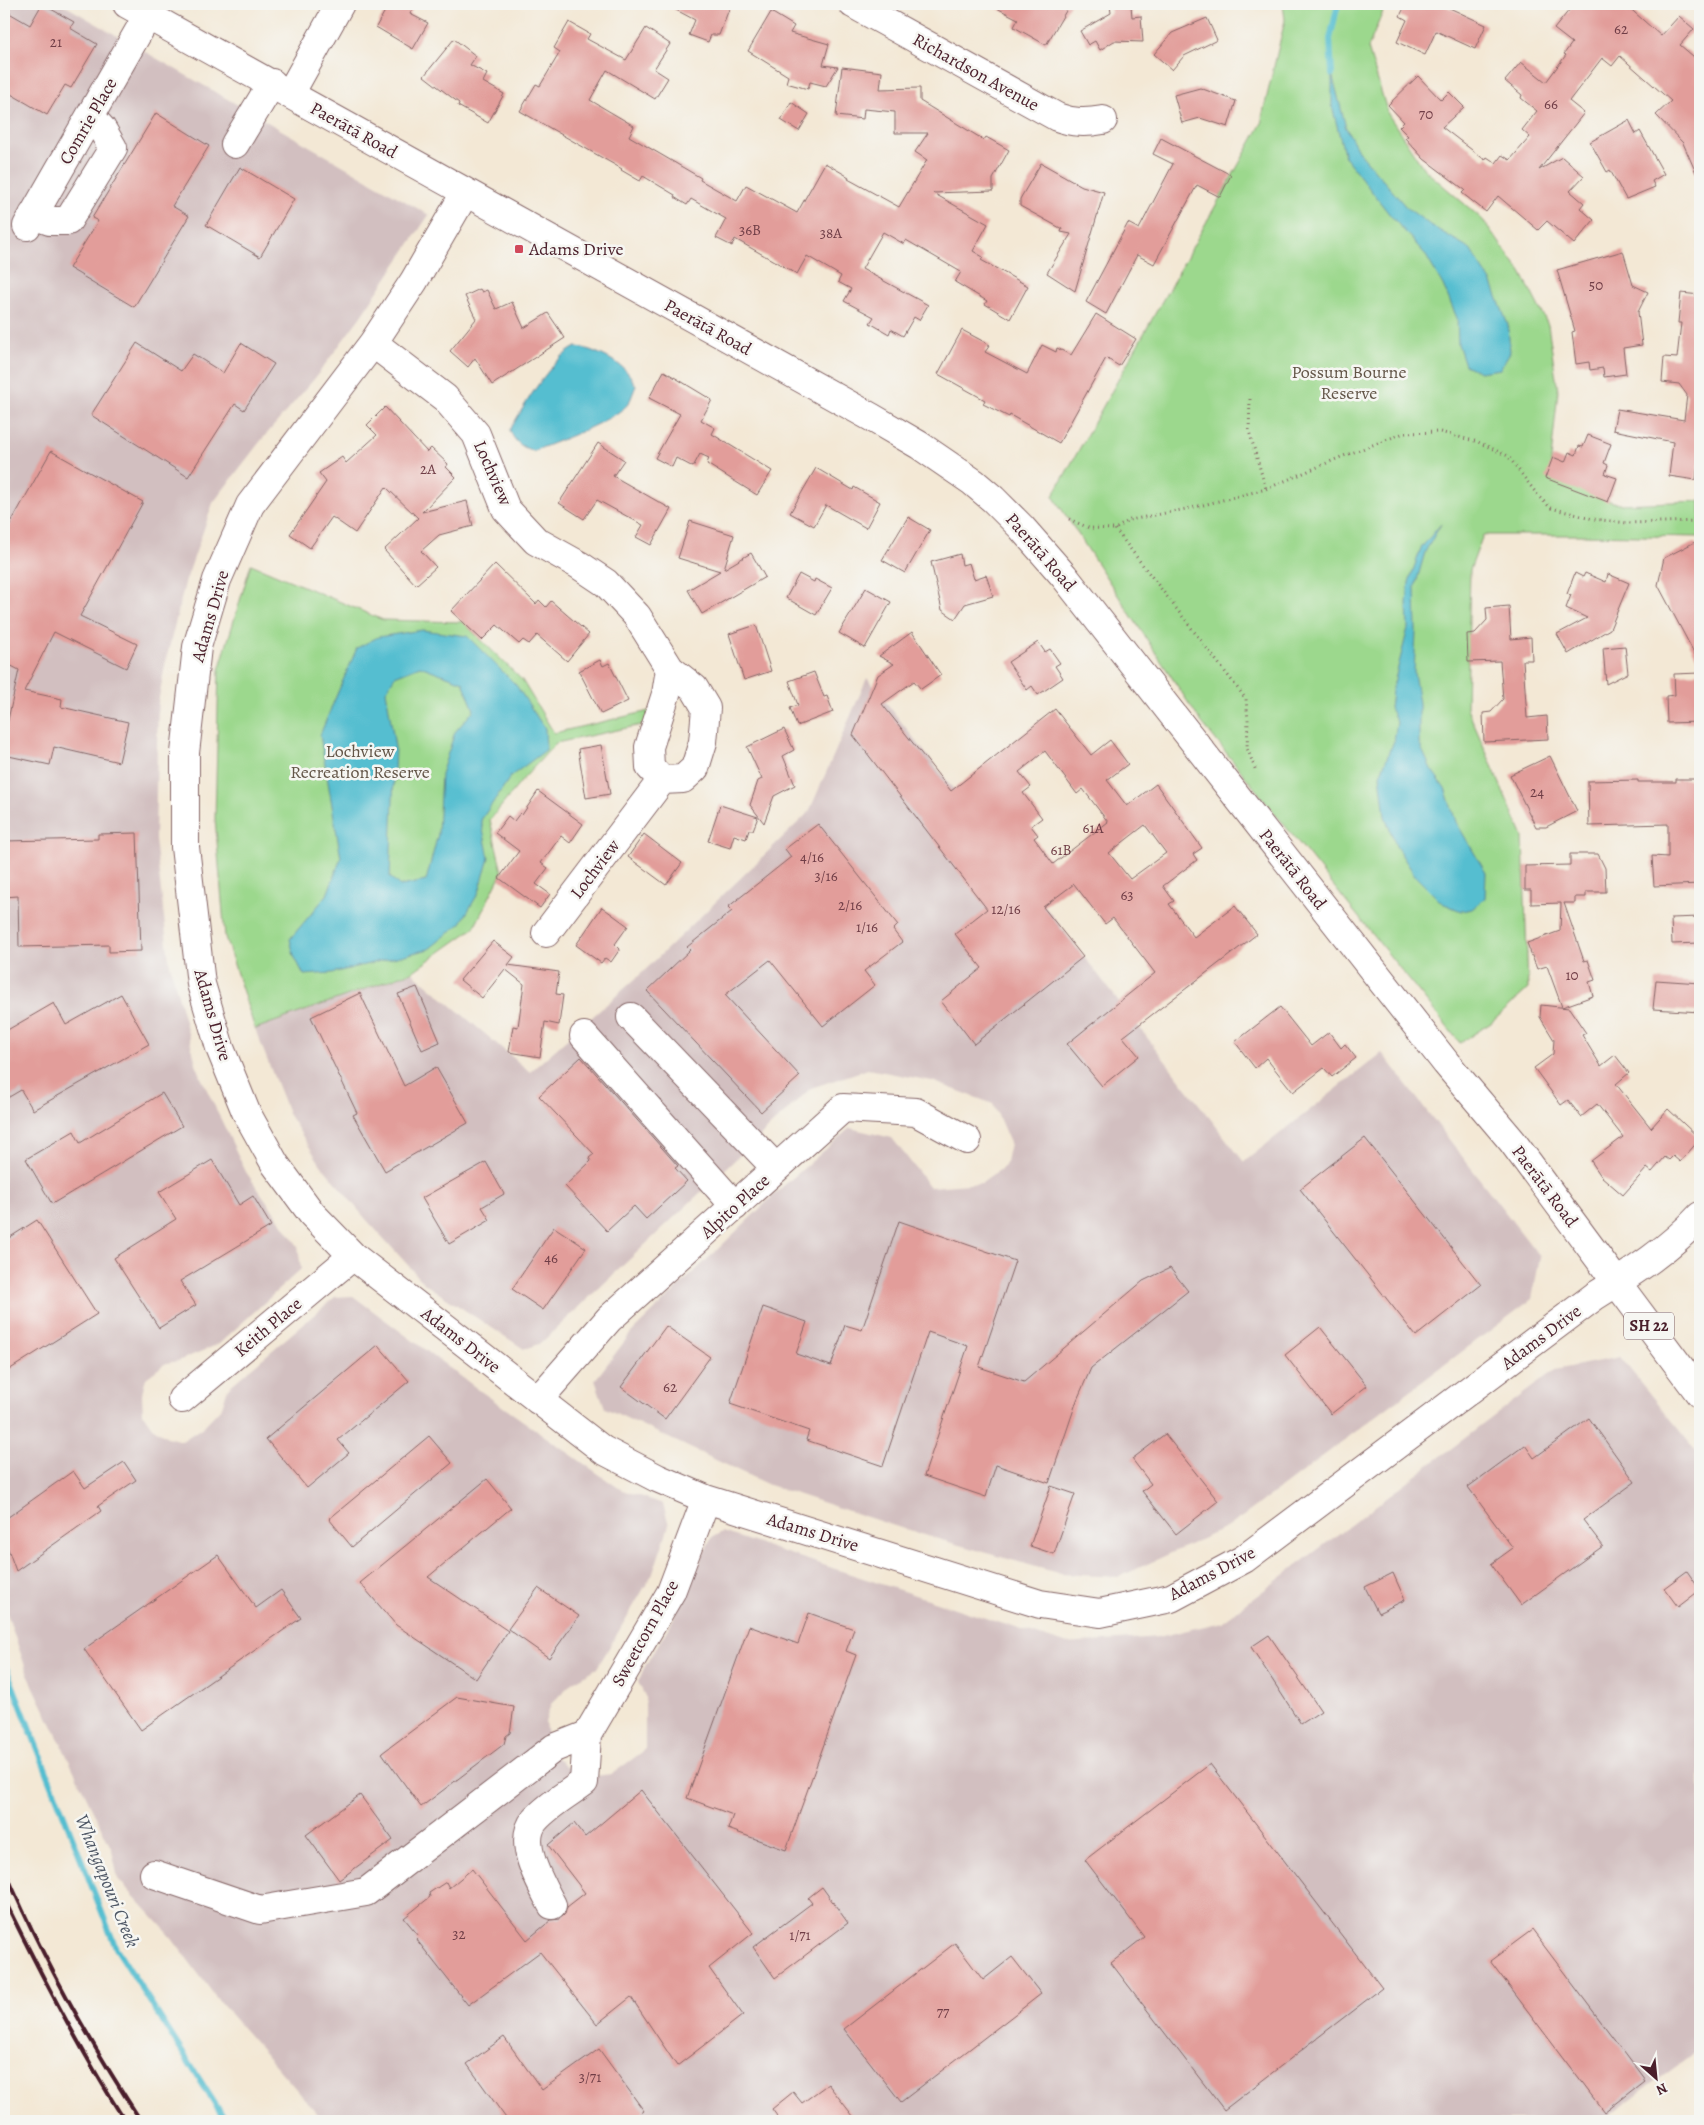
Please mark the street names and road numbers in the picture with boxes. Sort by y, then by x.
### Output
street label: Richardson Avenue [908,27,1044,117]
street label: Comrie Place [53,73,123,169]
street label: Paerātā Road [306,96,402,164]
street label: Paerātā Road [660,293,756,361]
street label: Lochview [468,437,518,510]
street label: Paerātā Road [1000,508,1082,597]
street label: Adams Drive [185,567,235,666]
street label: Paerātā Road [1254,824,1332,915]
street label: Lochview [565,834,625,904]
street label: Adams Drive [188,965,238,1064]
street label: Paerātā Road [1506,1140,1584,1232]
street label: Alpito Place [694,1168,775,1244]
street label: Keith Place [229,1292,307,1362]
street label: Adams Drive [1495,1299,1586,1376]
street label: Adams Drive [416,1301,506,1379]
road number: SH 22 [1624,1312,1674,1340]
street label: Adams Drive [763,1506,862,1557]
street label: Adams Drive [1164,1540,1259,1606]
street label: Sweetcorn Place [606,1575,684,1691]

